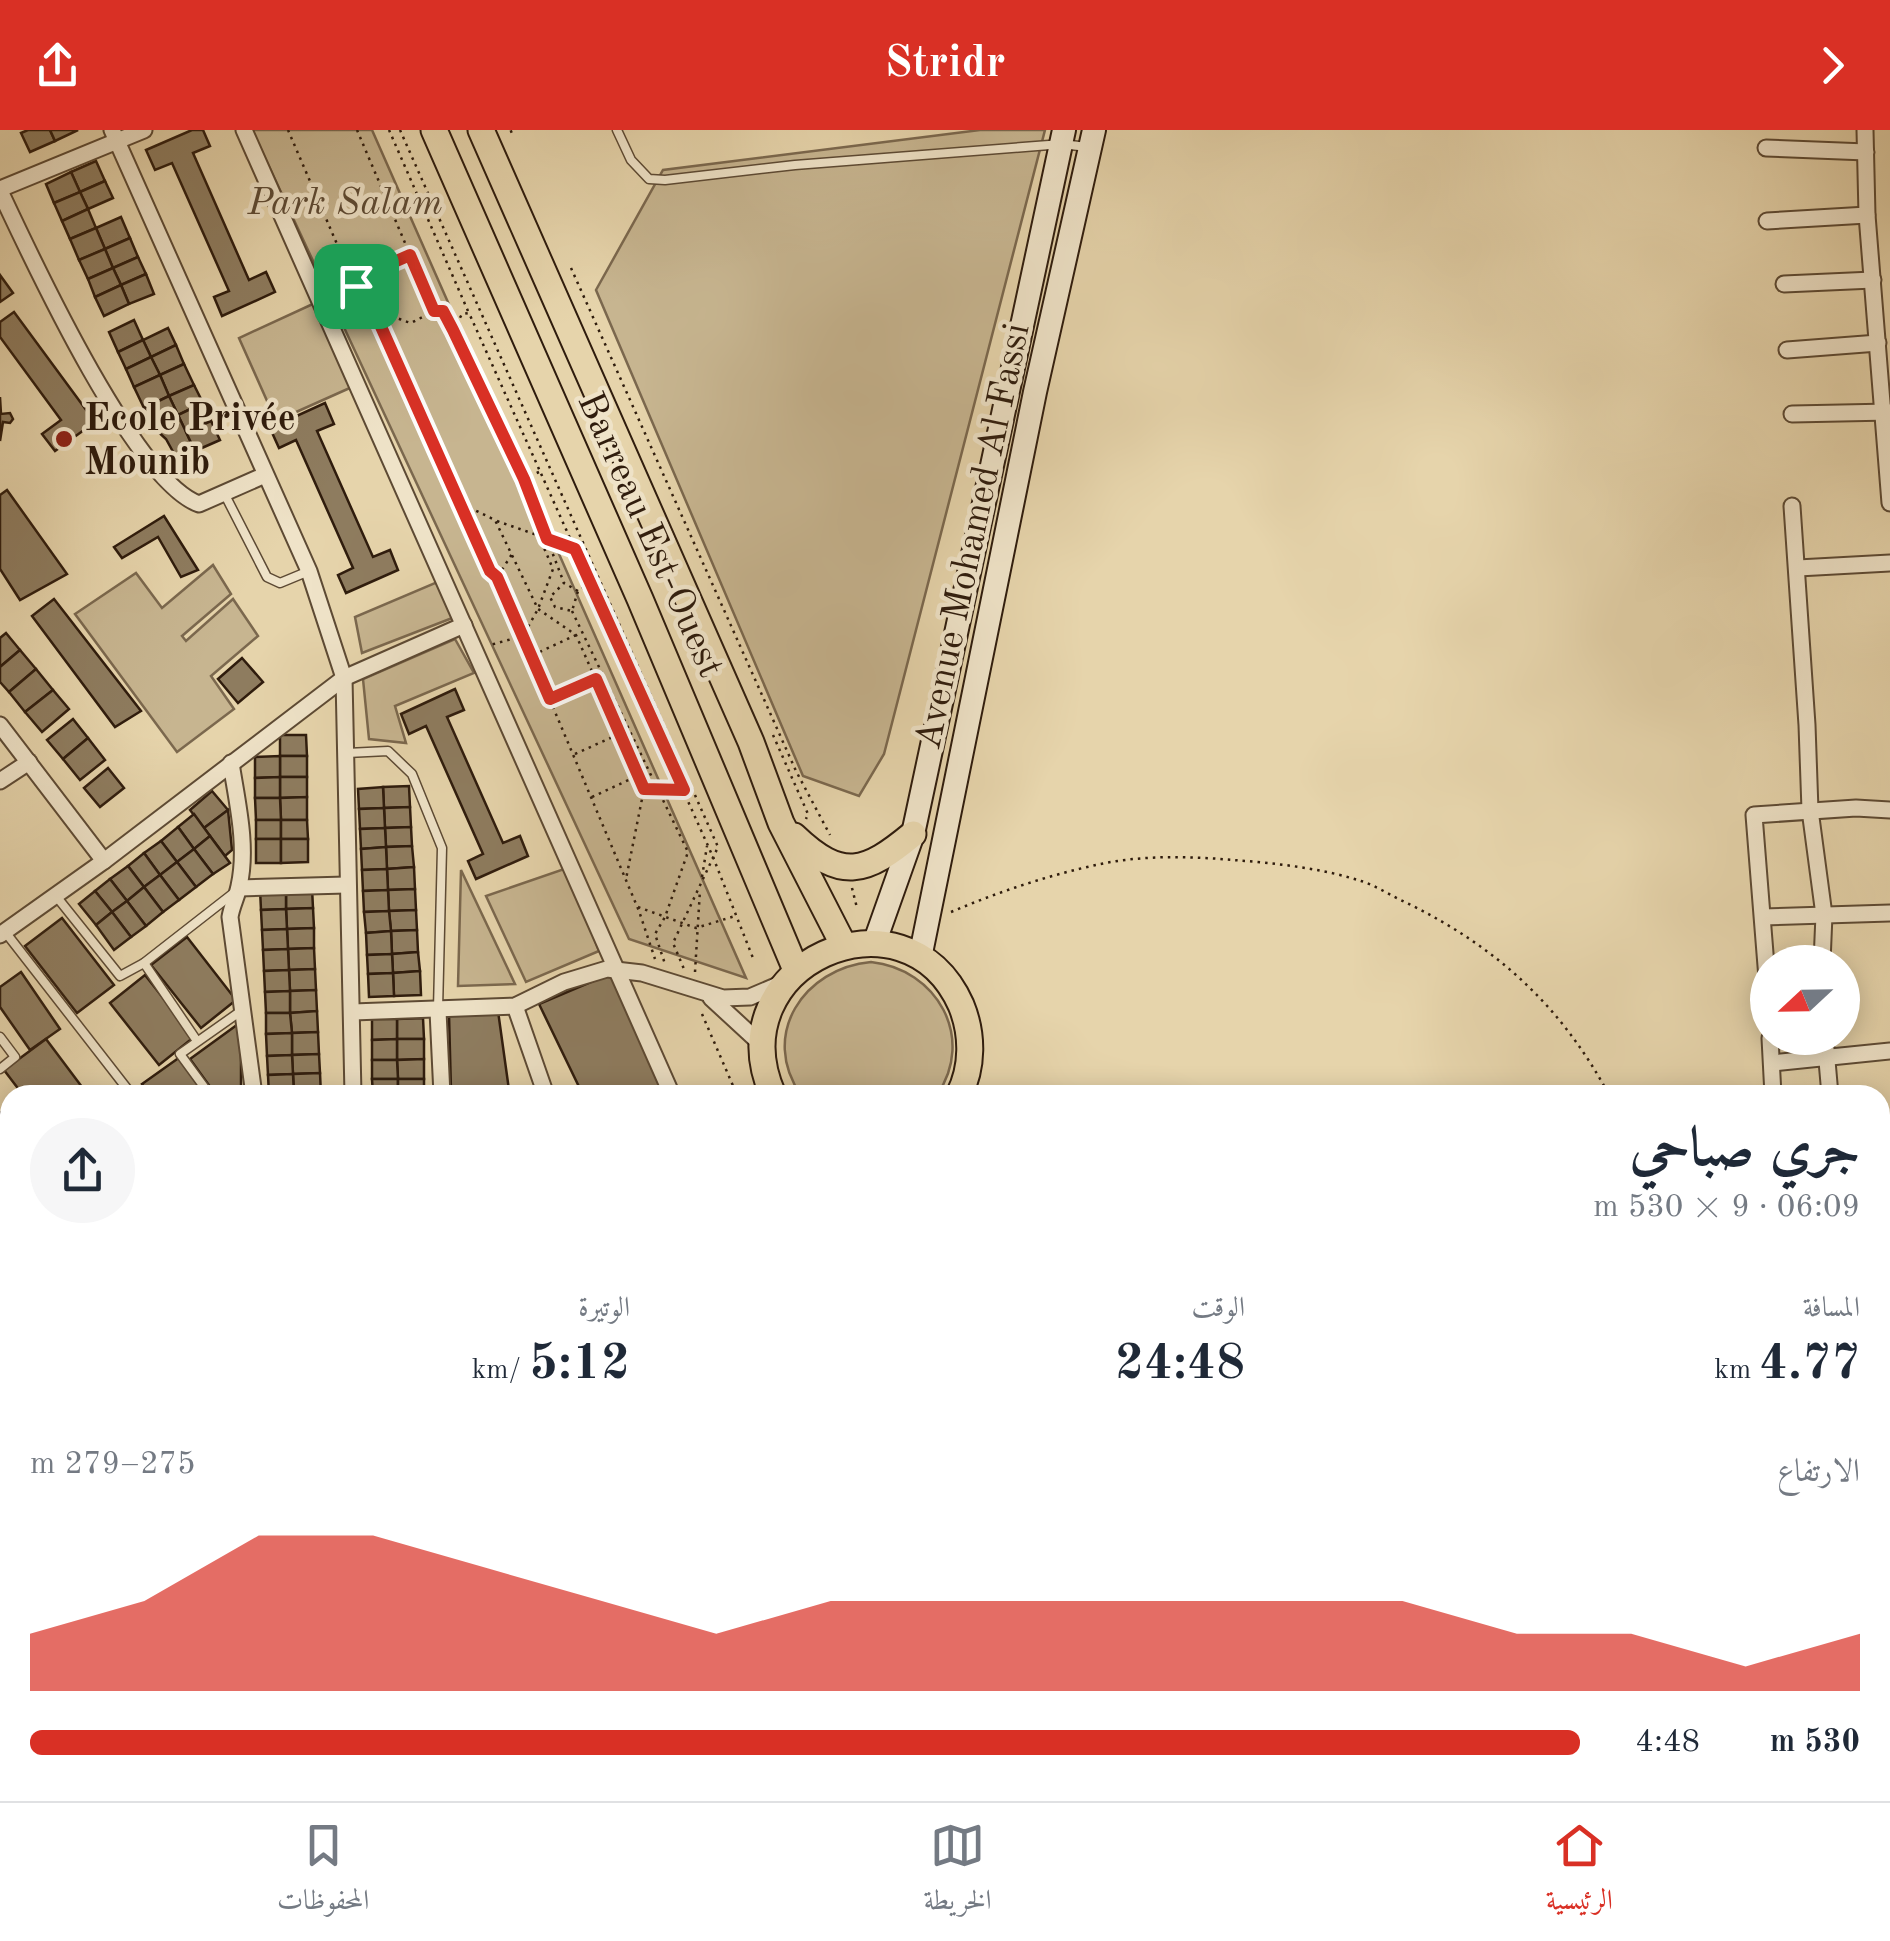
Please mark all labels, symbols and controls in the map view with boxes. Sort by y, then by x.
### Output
icon: share [30,38,85,93]
icon: forward [1805,38,1860,93]
text: Stridr [885,42,1005,87]
park label: Park Salam [246,185,443,223]
pin [314,244,399,329]
icon: arrive [329,259,384,314]
street label: Avenue Mohamed Al Fassi [910,320,1038,753]
street label: Barreau Est-Ouest [569,387,729,683]
place label: Ecole Privée Mounib [84,401,296,483]
marker: Ecole Privée Mounib [53,428,75,450]
north arrow [1750,945,1860,1055]
map controls [1750,945,1860,1055]
button: share [30,1118,135,1223]
text: جري صباحي [1630,1123,1860,1178]
text: 06:09 · 9 × 530 m [1593,1192,1860,1224]
text: الوتيرة [578,1295,630,1323]
text: الوقت [1191,1295,1245,1323]
text: المسافة [1803,1295,1860,1323]
text: 5:12 [529,1340,630,1390]
text: 24:48 [1115,1340,1245,1390]
text: 4.77 [1759,1340,1860,1390]
text: /km [472,1357,529,1385]
text: km [1714,1357,1759,1385]
text: 275–279 m [30,1449,196,1481]
text: الارتفاع [1777,1457,1860,1489]
text: 4:48 [1635,1727,1700,1759]
text: 530 m [1770,1727,1860,1759]
tab: المحفوظات [277,1818,369,1927]
tab: الخريطة [923,1818,992,1927]
tab: الرئيسية [1546,1818,1613,1927]

